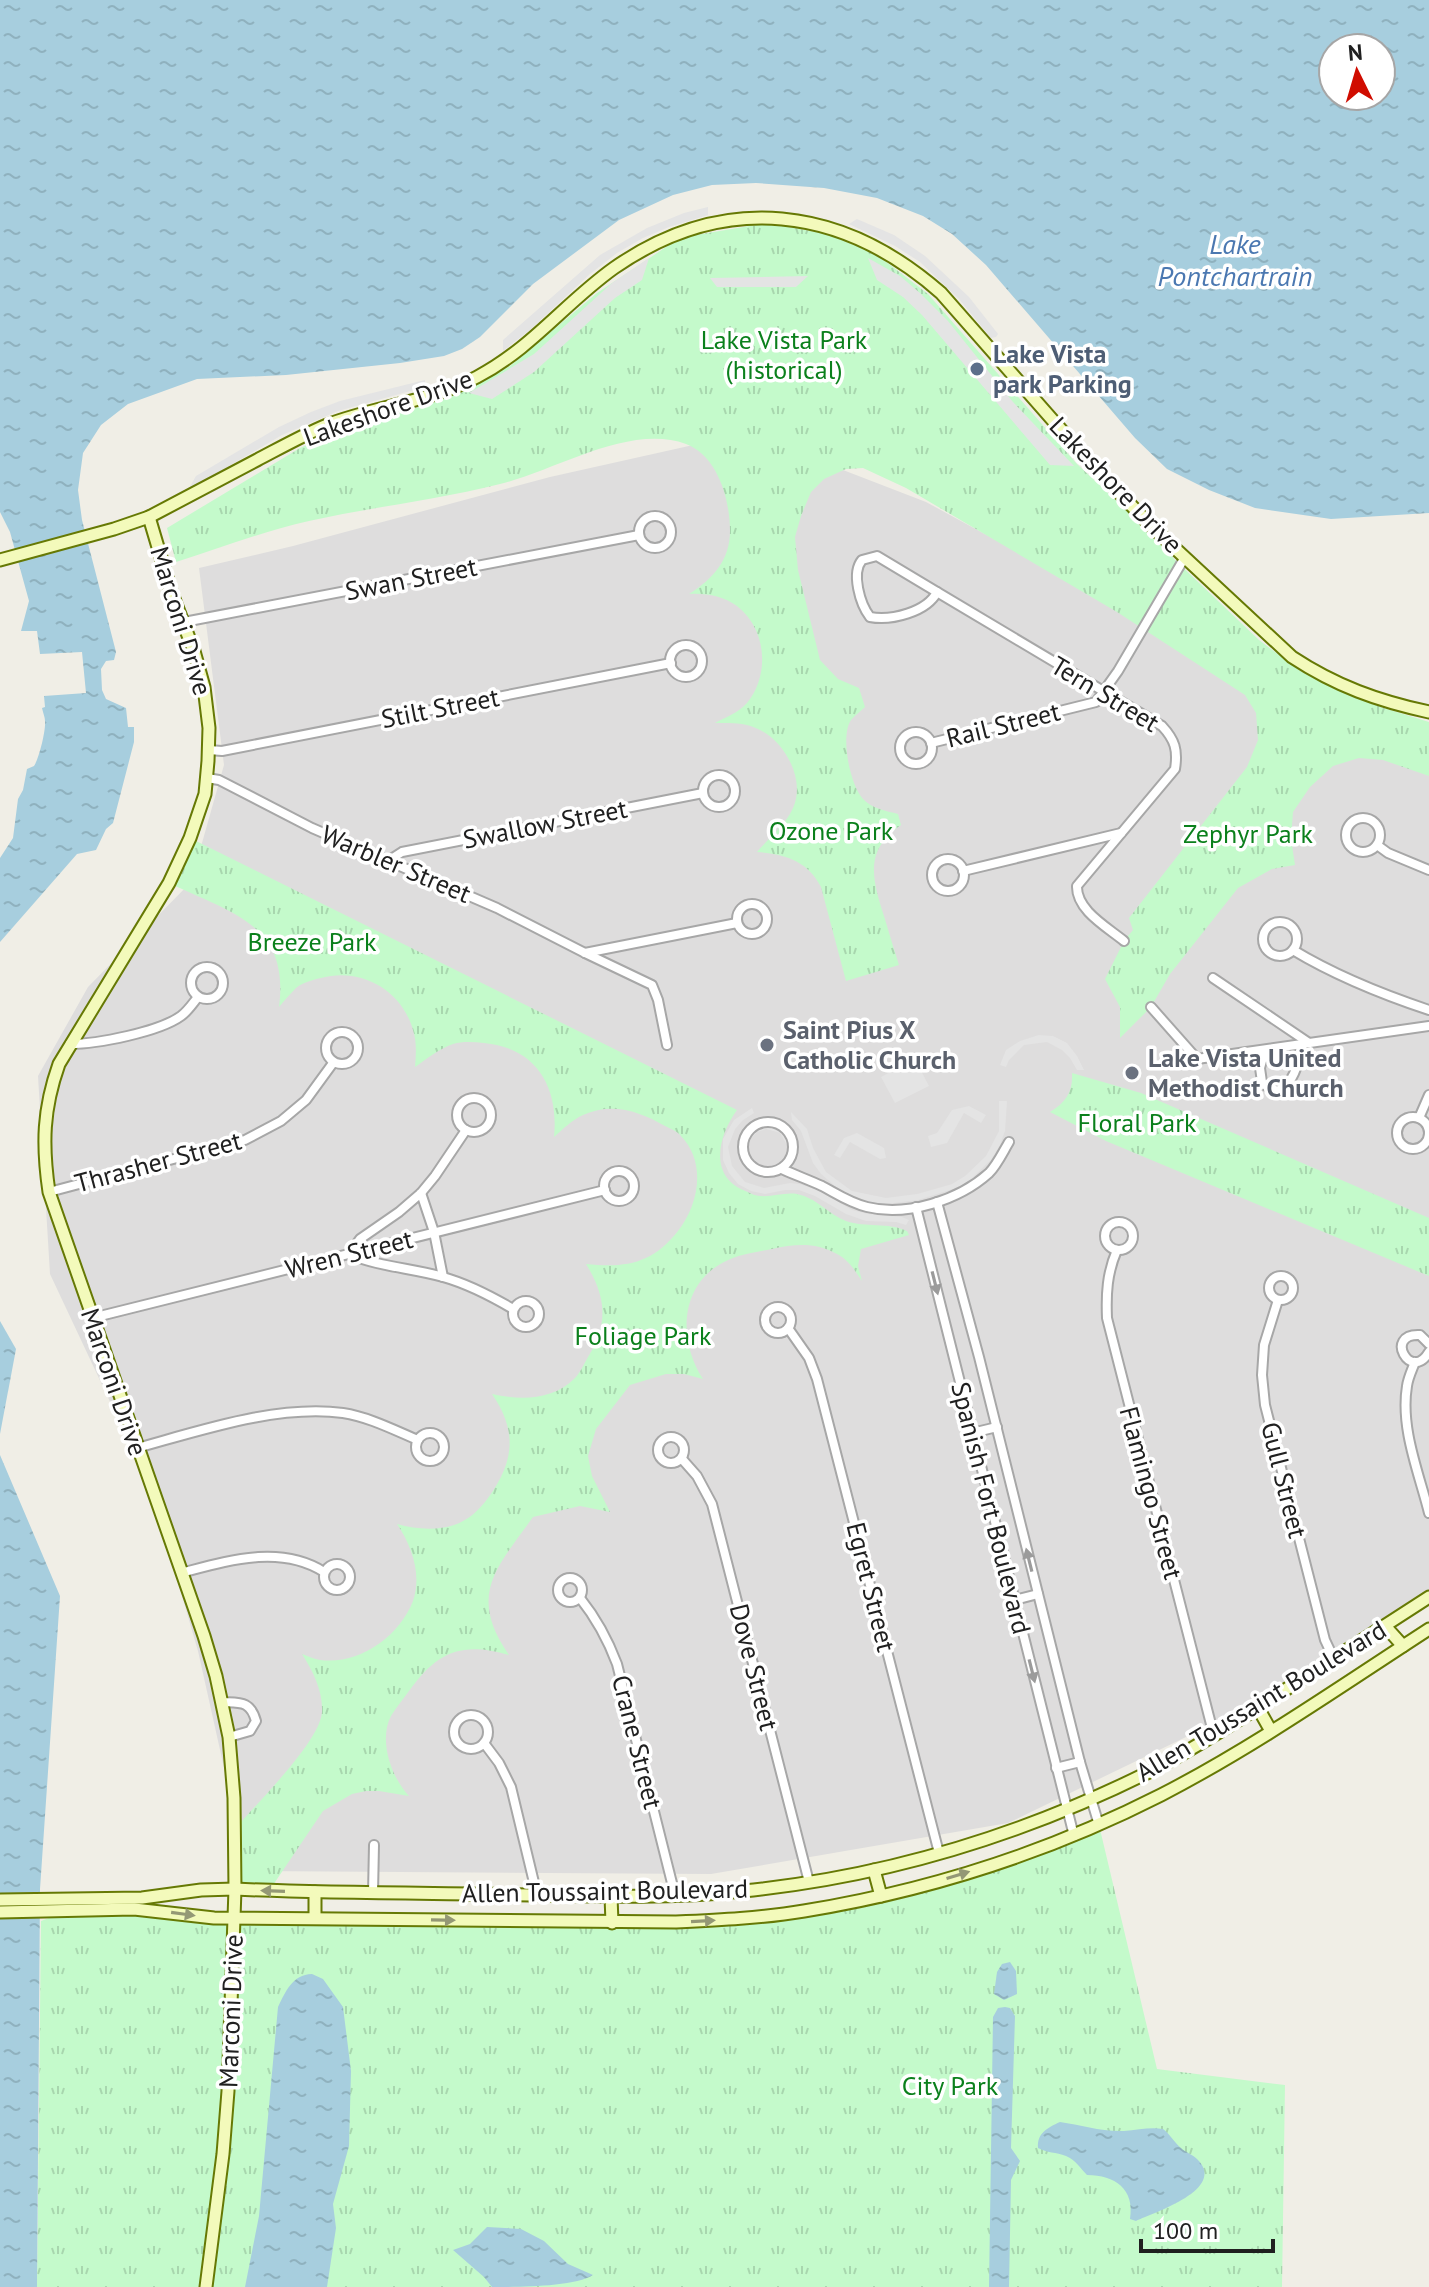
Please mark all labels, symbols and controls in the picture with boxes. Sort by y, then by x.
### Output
north arrow [1317,32,1397,112]
text: N [1347,37,1364,67]
water label: Lake Pontchartrain [1158,225,1312,294]
park label: Lake Vista Park (historical) [701,323,868,386]
place label: Lake Vista park Parking [993,337,1132,400]
marker: Lake Vista park Parking [968,360,986,378]
street label: Lakeshore Drive [299,362,477,453]
street label: Lakeshore Drive [1043,409,1190,560]
street label: Marconi Drive [143,543,220,699]
street label: Swan Street [342,550,480,607]
street label: Tern Street [1045,648,1166,739]
street label: Stilt Street [378,680,502,735]
street label: Rail Street [943,694,1063,755]
street label: Swallow Street [460,791,630,856]
park label: Ozone Park [769,814,894,847]
street label: Warbler Street [316,817,476,910]
park label: Zephyr Park [1183,817,1314,850]
park label: Breeze Park [247,925,377,958]
place label: Saint Pius X Catholic Church [783,1013,956,1076]
marker: Saint Pius X Catholic Church [758,1036,776,1054]
place label: Lake Vista United Methodist Church [1148,1041,1344,1104]
marker: Lake Vista United Methodist Church [1123,1064,1141,1082]
park label: Floral Park [1077,1106,1197,1139]
street label: Thrasher Street [71,1123,245,1200]
street label: Wren Street [282,1222,416,1285]
one-way arrow [929,1271,941,1296]
street label: Marconi Drive [74,1304,155,1460]
park label: Foliage Park [575,1319,712,1352]
street label: Spanish Fort Boulevard [944,1378,1039,1637]
street label: Flamingo Street [1113,1403,1190,1583]
street label: Gull Street [1254,1418,1315,1542]
street label: Egret Street [839,1519,904,1655]
one-way arrow [1023,1548,1035,1573]
street label: Dove Street [723,1600,786,1734]
street label: Allen Toussaint Boulevard [1130,1613,1392,1788]
one-way arrow [1027,1659,1039,1684]
street label: Crane Street [605,1671,670,1812]
one-way arrow [946,1868,970,1881]
street label: Allen Toussaint Boulevard [462,1872,748,1909]
one-way arrow [260,1884,285,1897]
one-way arrow [171,1908,196,1921]
one-way arrow [431,1913,456,1926]
one-way arrow [691,1914,716,1927]
street label: Marconi Drive [211,1934,250,2088]
park label: City Park [902,2069,999,2102]
scale bar [1141,2203,1273,2253]
text: 100 m [1153,2215,1218,2246]

